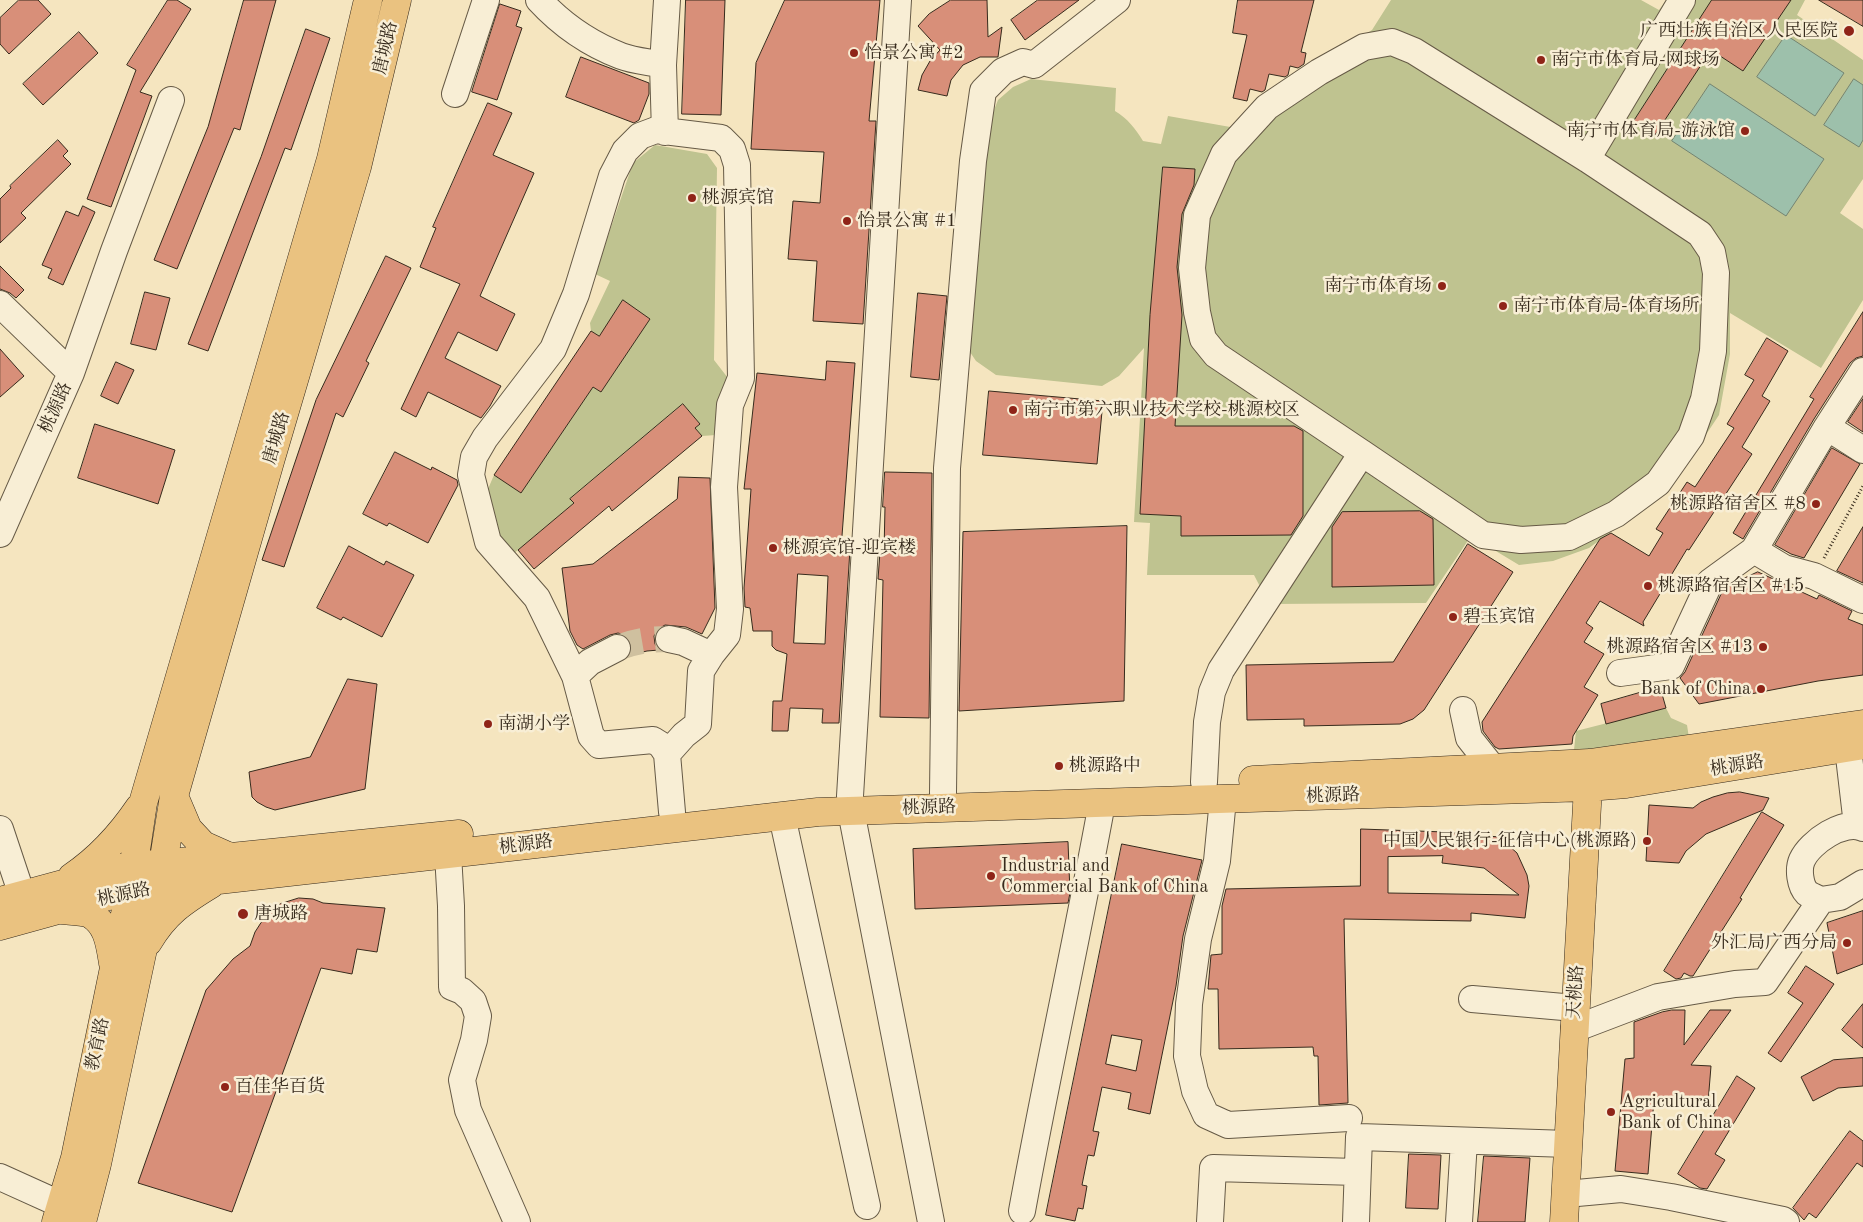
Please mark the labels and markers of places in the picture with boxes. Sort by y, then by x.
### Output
place label: 广西壮族自治区人民医院 [1640,20,1838,42]
marker: 广西壮族自治区人民医院 [1842,24,1856,38]
place label: 怡景公寓 #2 [864,42,964,64]
marker: 怡景公寓 #2 [848,47,860,59]
place label: 南宁市体育局-网球场 [1551,49,1720,71]
marker: 南宁市体育局-网球场 [1535,54,1547,66]
place label: 南宁市体育局-游泳馆 [1566,120,1735,142]
marker: 南宁市体育局-游泳馆 [1739,125,1751,137]
place label: 桃源宾馆 [702,187,774,209]
marker: 桃源宾馆 [686,192,698,204]
place label: 怡景公寓 #1 [857,210,957,232]
marker: 怡景公寓 #1 [841,215,853,227]
place label: 南宁市体育场 [1324,275,1432,297]
marker: 南宁市体育场 [1436,280,1448,292]
place label: 南宁市体育局-体育场所 [1513,295,1700,317]
marker: 南宁市体育局-体育场所 [1497,300,1509,312]
place label: 南宁市第六职业技术学校-桃源校区 [1023,399,1300,421]
marker: 南宁市第六职业技术学校-桃源校区 [1007,404,1019,416]
place label: 桃源路宿舍区 #8 [1670,493,1806,515]
marker: 桃源路宿舍区 #8 [1810,498,1822,510]
place label: 桃源宾馆-迎宾楼 [783,537,916,559]
marker: 桃源宾馆-迎宾楼 [767,542,779,554]
place label: 桃源路宿舍区 #15 [1658,575,1804,597]
marker: 桃源路宿舍区 #15 [1642,580,1654,592]
place label: 碧玉宾馆 [1463,606,1535,628]
marker: 碧玉宾馆 [1447,611,1459,623]
place label: 桃源路宿舍区 #13 [1607,636,1753,658]
marker: 桃源路宿舍区 #13 [1757,641,1769,653]
place label: Bank of China [1640,678,1751,700]
marker: Bank of China [1755,683,1767,695]
place label: 南湖小学 [498,713,570,735]
marker: 南湖小学 [482,718,494,730]
place label: 桃源路中 [1069,755,1141,777]
marker: 桃源路中 [1053,760,1065,772]
place label: 中国人民银行-征信中心(桃源路) [1383,830,1637,852]
marker: 中国人民银行-征信中心(桃源路) [1641,835,1653,847]
place label: Industrial and Commercial Bank of China [1001,855,1208,898]
marker: Industrial and Commercial Bank of China [985,870,997,882]
place label: 唐城路 [254,903,308,925]
marker: 唐城路 [236,907,250,921]
place label: 外汇局广西分局 [1711,932,1837,954]
marker: 外汇局广西分局 [1841,937,1853,949]
place label: 百佳华百货 [235,1076,325,1098]
marker: 百佳华百货 [219,1081,231,1093]
place label: Agricultural Bank of China [1621,1091,1732,1134]
marker: Agricultural Bank of China [1605,1106,1617,1118]

